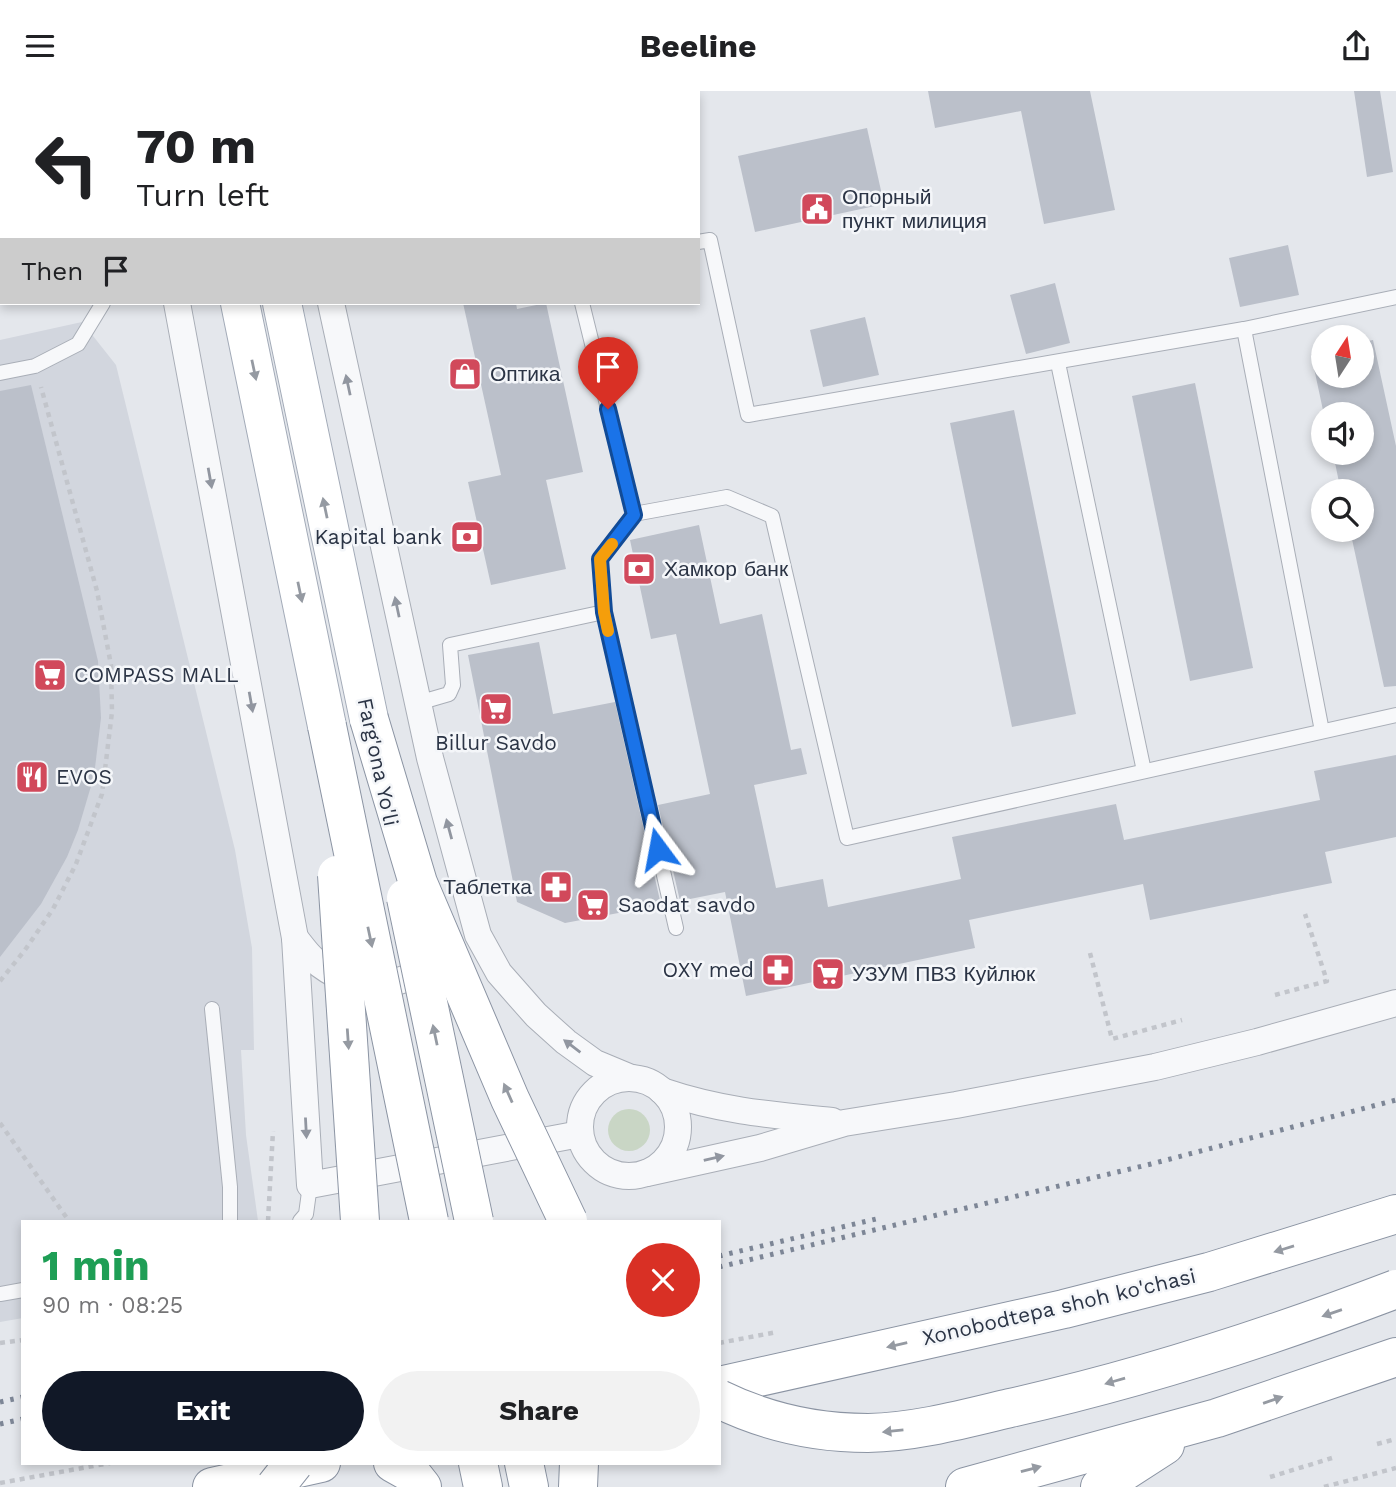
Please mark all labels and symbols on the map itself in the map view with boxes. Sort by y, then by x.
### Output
place label: Опорный пункт милиция [842,184,987,233]
public building icon: Опорный пункт милиция [798,190,836,228]
north arrow [1311,325,1374,389]
pin [578,337,638,409]
shop icon: Оптика [446,355,484,393]
one-way arrow [248,359,259,381]
place label: Оптика [490,361,561,386]
one-way arrow [343,374,354,396]
one-way arrow [205,467,216,489]
one-way arrow [319,497,330,519]
bank icon: Kapital bank [448,518,486,556]
place label: Kapital bank [314,524,442,549]
bank icon: Хамкор банк [620,550,658,588]
place label: Хамкор банк [664,556,789,581]
one-way arrow [294,581,305,603]
one-way arrow [392,596,403,618]
supermarket icon: COMPASS MALL [31,656,69,694]
place label: COMPASS MALL [74,662,239,687]
supermarket icon: Billur Savdo [477,690,515,728]
one-way arrow [246,691,257,713]
street label: Farg'ona Yo'li [353,695,404,828]
place label: Billur Savdo [435,730,557,755]
restaurant icon: EVOS [13,758,51,796]
place label: EVOS [56,764,112,789]
position arrow [621,812,695,886]
one-way arrow [443,818,454,840]
pharmacy icon: Таблетка [537,868,575,906]
place label: Таблетка [443,874,532,899]
supermarket icon: Saodat savdo [574,886,612,924]
place label: Saodat savdo [618,892,756,917]
one-way arrow [365,926,376,948]
pharmacy icon: OXY med [759,951,797,989]
supermarket icon: УЗУМ ПВЗ Куйлюк [809,955,847,993]
place label: OXY med [663,957,754,982]
place label: УЗУМ ПВЗ Куйлюк [852,961,1036,986]
one-way arrow [429,1024,440,1046]
one-way arrow [343,1028,354,1050]
one-way arrow [563,1038,581,1053]
one-way arrow [502,1083,514,1103]
one-way arrow [301,1118,312,1140]
one-way arrow [703,1153,725,1164]
one-way arrow [1273,1244,1294,1255]
street label: Xonobodtepa shoh ko'chasi [920,1263,1198,1350]
one-way arrow [1322,1308,1343,1319]
one-way arrow [886,1339,908,1350]
one-way arrow [1104,1377,1125,1387]
one-way arrow [1263,1394,1284,1404]
one-way arrow [882,1425,904,1436]
one-way arrow [1020,1463,1042,1474]

